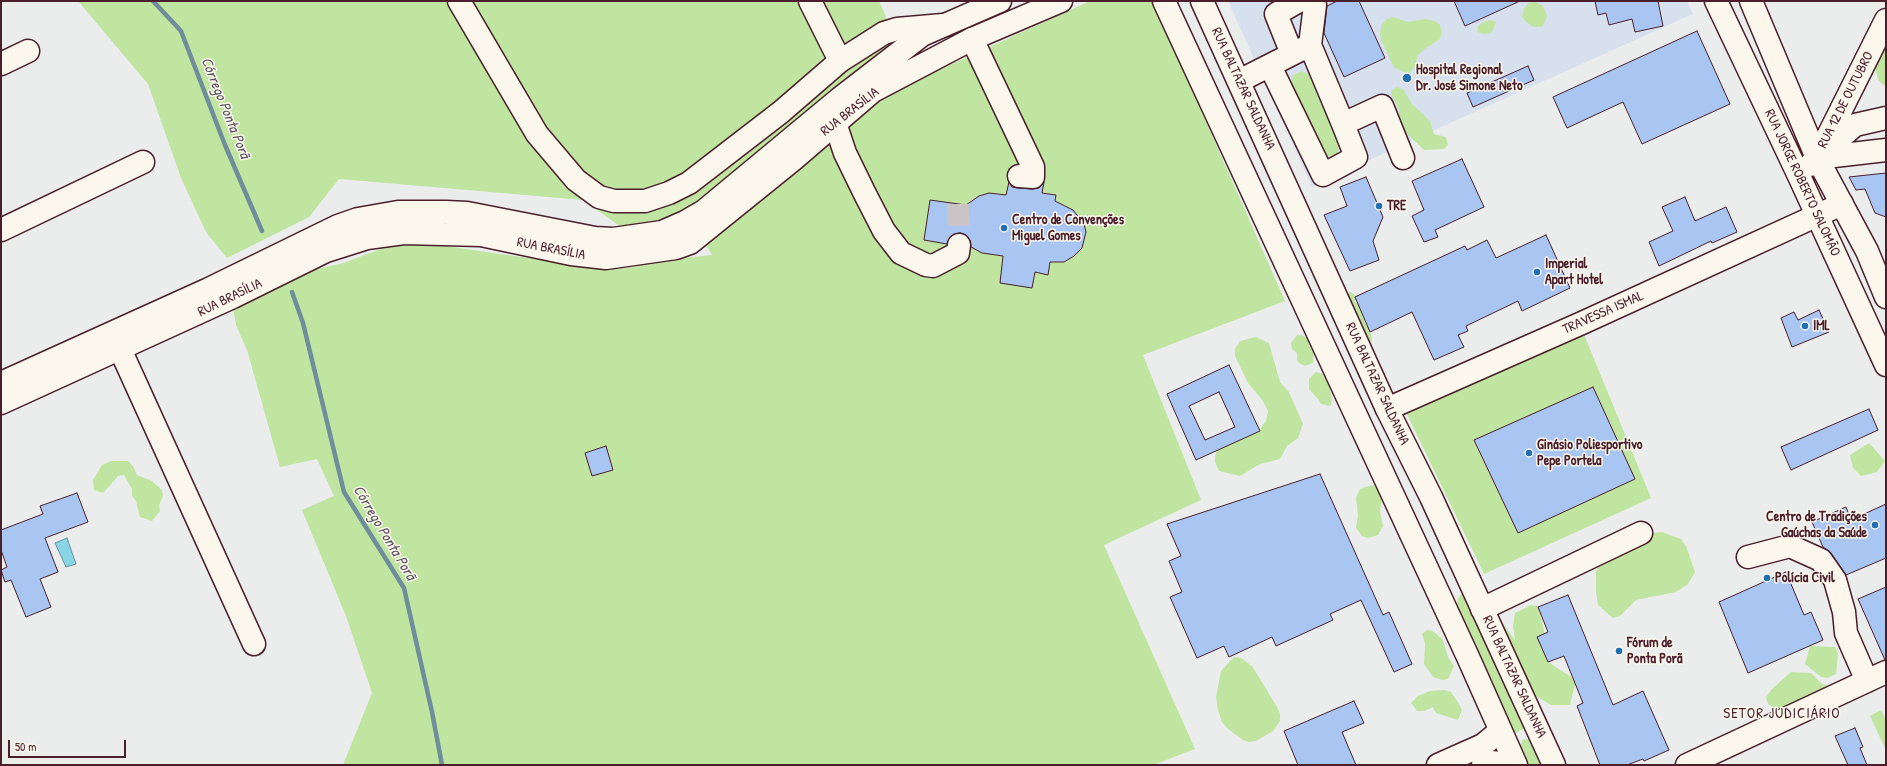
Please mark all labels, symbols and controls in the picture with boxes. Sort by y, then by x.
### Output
street label: RUA BALTAZAR SALDANHA [1207,25,1279,153]
street label: RUA 12 DE OUTUBRO [1814,49,1878,151]
water label: Córrego Ponta Porã [197,55,253,161]
place label: Hospital Regional Dr. José Simone Neto [1416,62,1523,94]
marker: Hospital Regional Dr. José Simone Neto [1401,72,1413,84]
street label: RUA BRASÍLIA [817,84,883,140]
street label: RUA JORGE ROBERTO SALOMÃO [1761,107,1843,259]
place label: TRE [1387,198,1406,214]
marker: TRE [1374,201,1384,211]
place label: Centro de Convenções Miguel Gomes [1012,212,1124,244]
marker: Centro de Convenções Miguel Gomes [999,223,1009,233]
street label: RUA BRASÍLIA [515,234,587,264]
place label: Imperial Apart Hotel [1545,256,1603,288]
marker: Imperial Apart Hotel [1532,267,1542,277]
street label: RUA BRASÍLIA [195,275,265,321]
street label: TRAVESSA ISMAL [1560,288,1646,338]
place label: IML [1813,318,1830,334]
street label: RUA BALTAZAR SALDANHA [1341,320,1413,448]
marker: IML [1800,321,1810,331]
place label: Ginásio Poliesportivo Pepe Portela [1537,437,1642,470]
marker: Ginásio Poliesportivo Pepe Portela [1524,448,1534,458]
water label: Córrego Ponta Porã [349,482,419,584]
place label: Centro de Tradições Gaúchas da Saúde [1766,509,1867,542]
marker: Centro de Tradições Gaúchas da Saúde [1870,520,1880,530]
place label: Polícia Civil [1775,570,1835,586]
marker: Polícia Civil [1762,573,1772,583]
street label: RUA BALTAZAR SALDANHA [1478,613,1550,741]
place label: Fórum de Ponta Porã [1627,635,1682,668]
marker: Fórum de Ponta Porã [1614,646,1624,656]
district label: SETOR JUDICIÁRIO [1723,705,1841,723]
scale bar [10,732,128,758]
text: 50 m [15,738,36,755]

